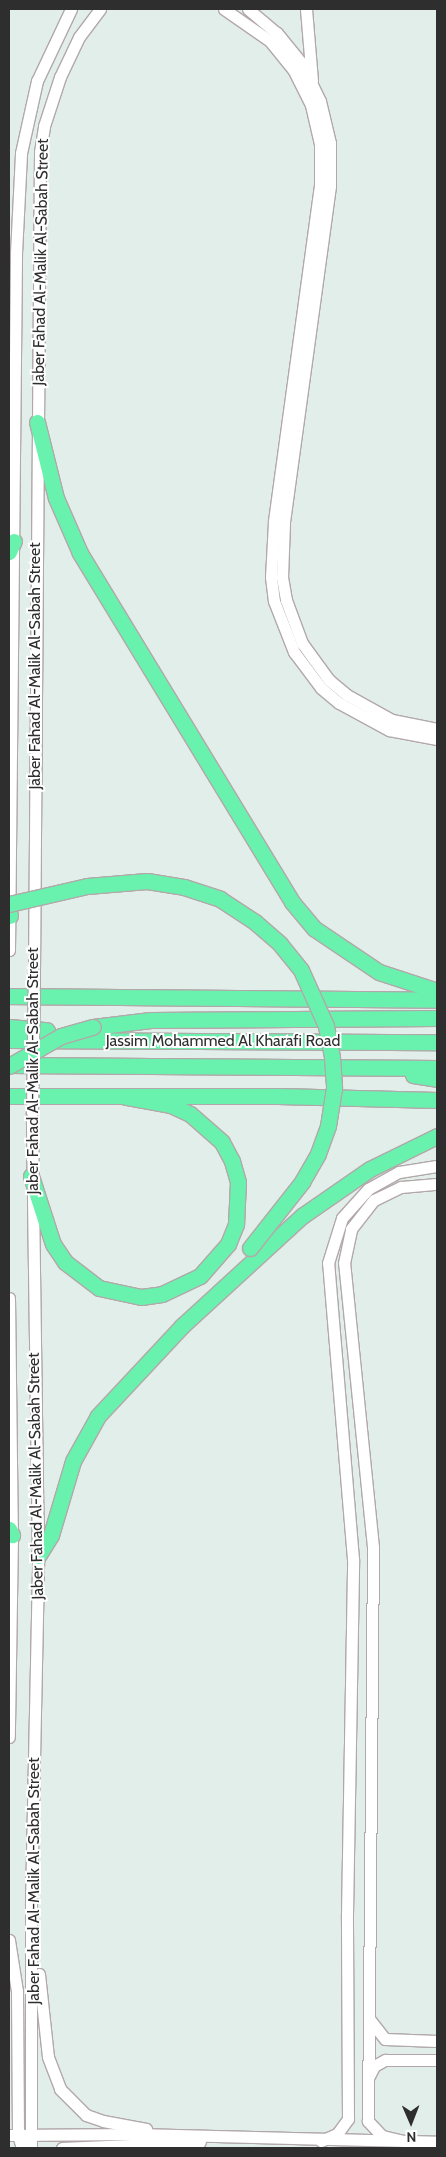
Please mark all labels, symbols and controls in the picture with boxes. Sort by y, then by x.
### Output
street label: Jaber Fahad Al-Malik Al-Sabah Street [29,138,53,386]
street label: Jaber Fahad Al-Malik Al-Sabah Street [25,542,45,790]
street label: Jaber Fahad Al-Malik Al-Sabah Street [23,947,43,1195]
street label: Jassim Mohammed Al Kharafi Road [106,1031,340,1051]
street label: Jaber Fahad Al-Malik Al-Sabah Street [24,1352,48,1600]
street label: Jaber Fahad Al-Malik Al-Sabah Street [24,1757,44,2005]
north arrow [386,2097,436,2147]
text: N [406,2128,416,2146]

